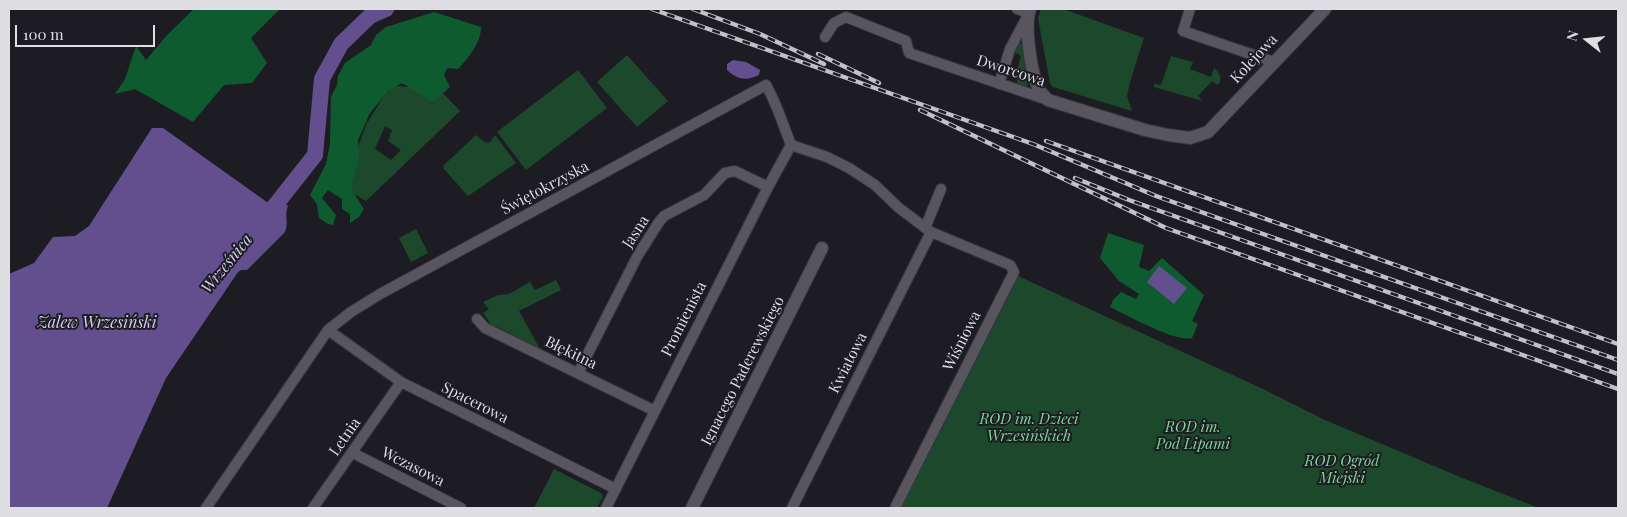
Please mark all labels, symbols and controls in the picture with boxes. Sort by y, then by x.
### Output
scale bar [18,15,158,47]
north arrow [1562,15,1612,65]
text: 100 m [23,24,64,44]
text: N [1562,28,1583,43]
street label: Kolejowa [1227,31,1281,87]
street label: Dworcowa [974,51,1048,91]
street label: Świętokrzyska [498,157,592,219]
street label: Jasna [619,212,653,252]
water label: Wrześnica [197,231,257,297]
street label: Promienista [657,279,711,359]
street label: Ignacego Paderewskiego [698,294,788,448]
street label: Wiśniowa [939,308,985,374]
water label: Zalew Wrzesiński [37,313,157,333]
street label: Kwiatowa [825,330,871,396]
street label: Błękitna [542,333,600,373]
street label: Spacerowa [439,379,511,427]
park label: ROD im. Dzieci Wrzesińskich [979,410,1079,445]
street label: Letnia [325,414,365,460]
park label: ROD im. Pod Lipami [1156,418,1230,453]
street label: Wczasowa [379,444,447,490]
park label: ROD Ogród Miejski [1305,452,1379,487]

